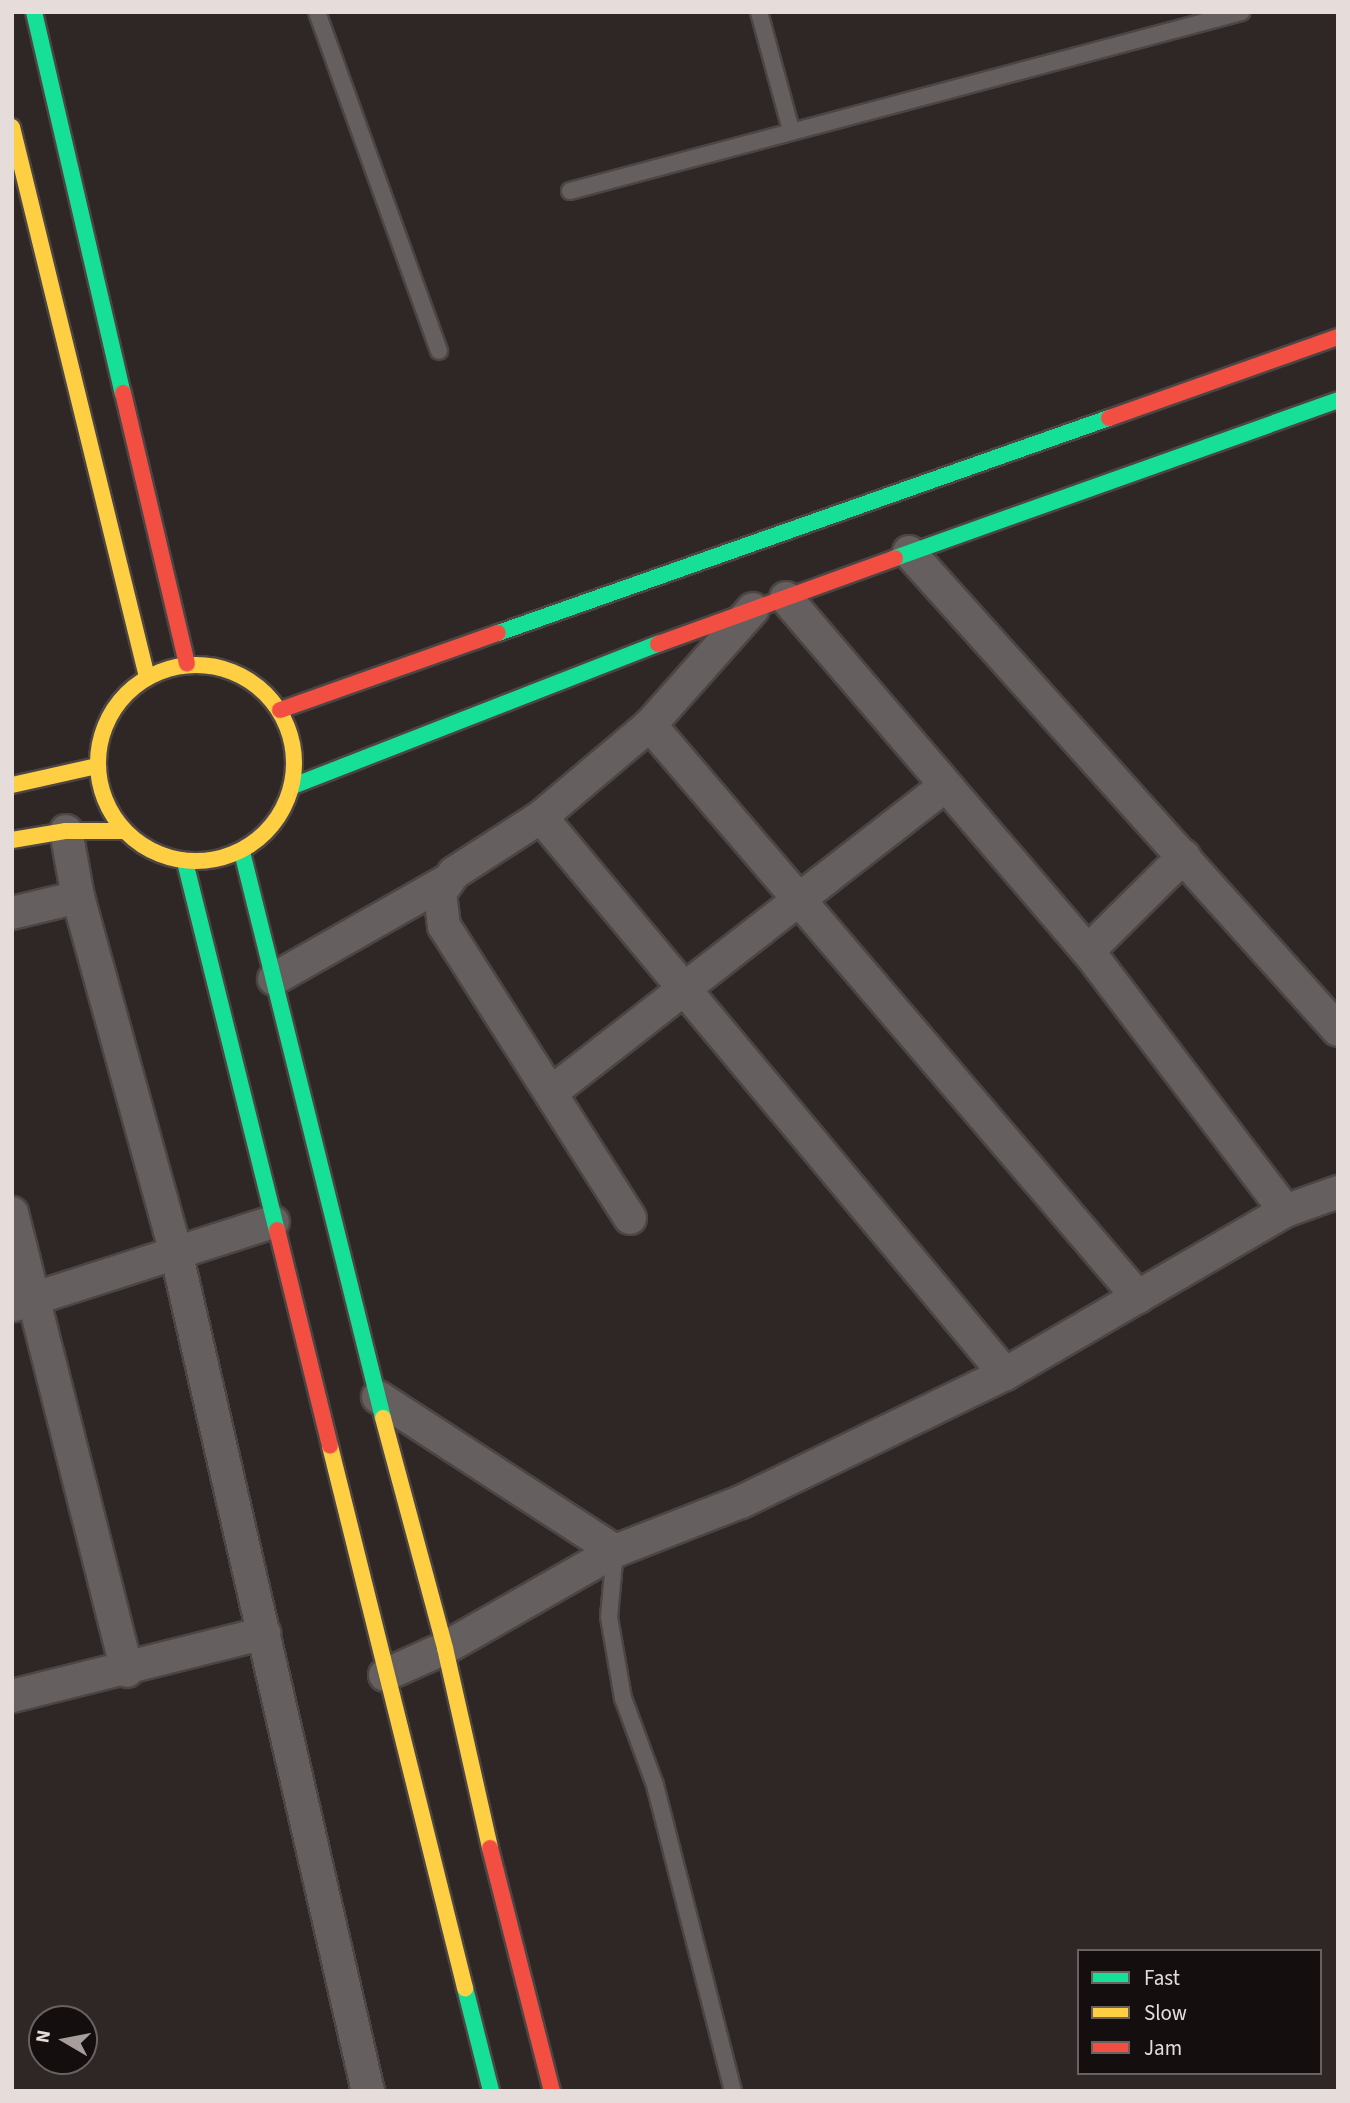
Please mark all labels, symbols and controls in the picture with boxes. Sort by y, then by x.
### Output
legend [1077,1949,1322,2075]
text: Fast [1144,1963,1180,1993]
text: Slow [1144,1998,1187,2028]
north arrow [28,2005,98,2075]
text: N [29,2028,58,2045]
text: Jam [1144,2033,1182,2063]

